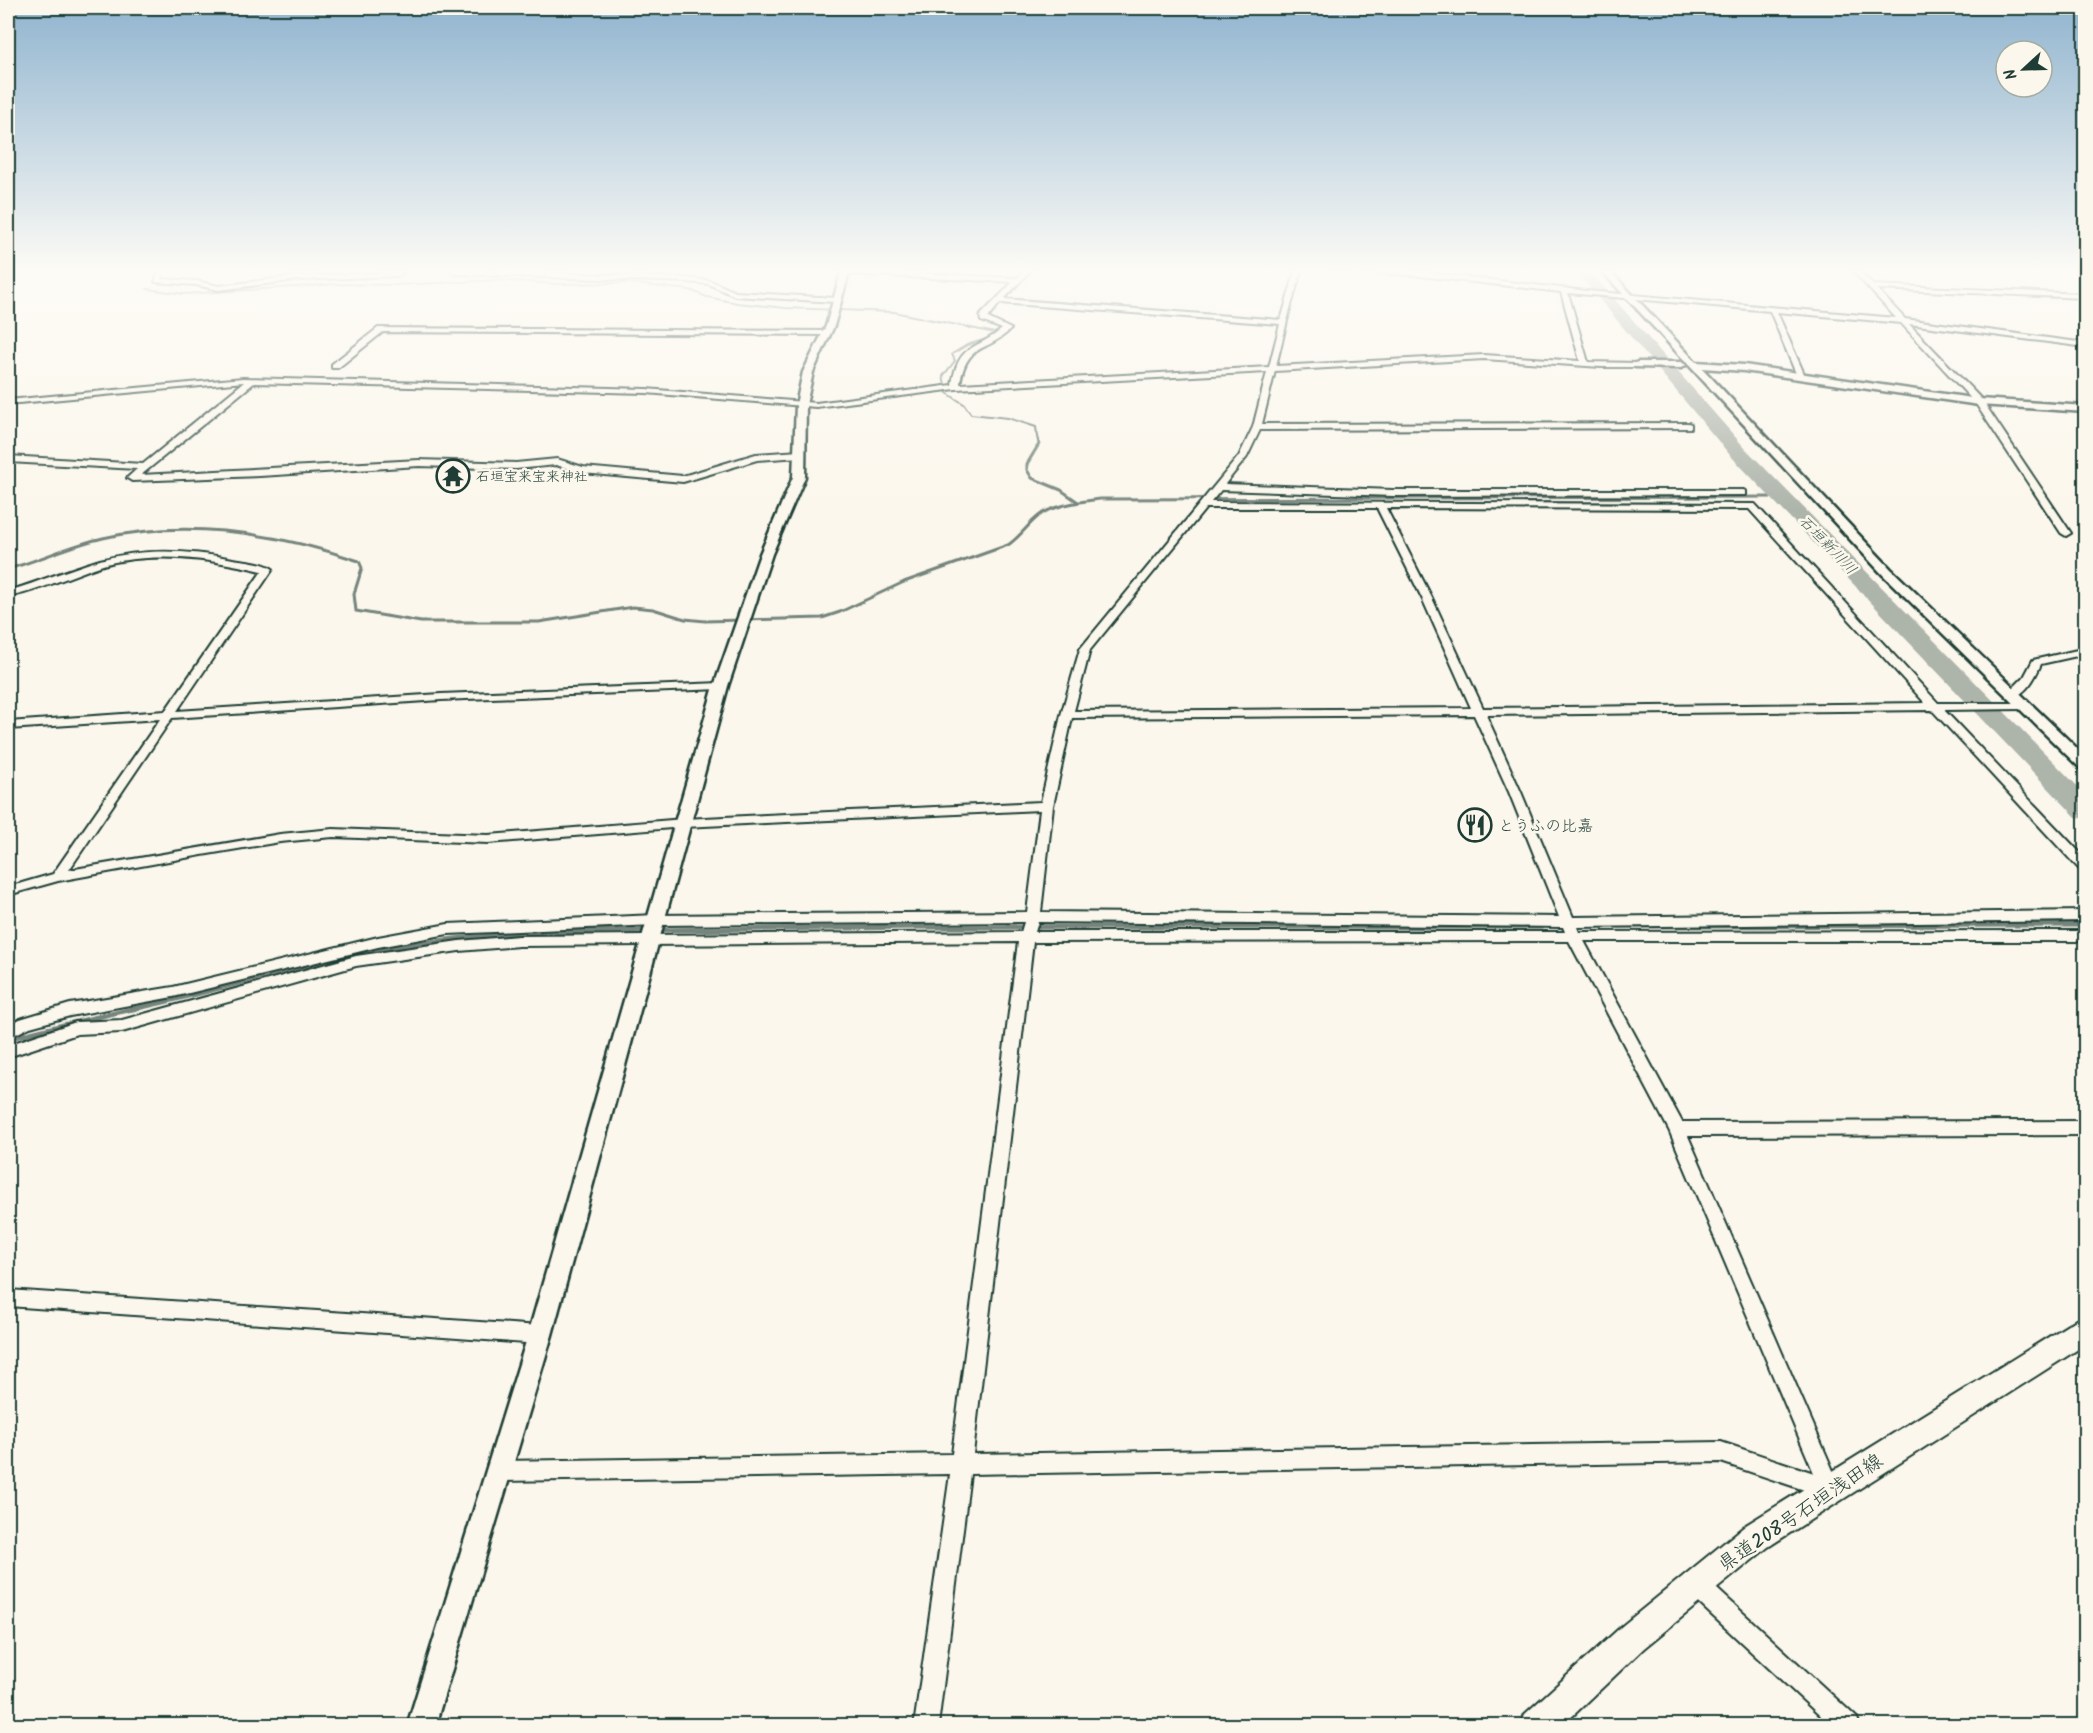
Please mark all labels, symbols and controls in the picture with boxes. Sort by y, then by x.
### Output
north arrow [1994,39,2054,99]
text: N [1998,65,2025,83]
temple icon: 石垣宝来宝来神社 [435,458,471,494]
place label: 石垣宝来宝来神社 [476,466,588,488]
water label: 石垣新川川 [1793,510,1862,581]
restaurant icon: とうふの比嘉 [1457,807,1493,843]
place label: とうふの比嘉 [1498,814,1593,839]
street label: 県道208号石垣浅田線 [1712,1446,1890,1581]

